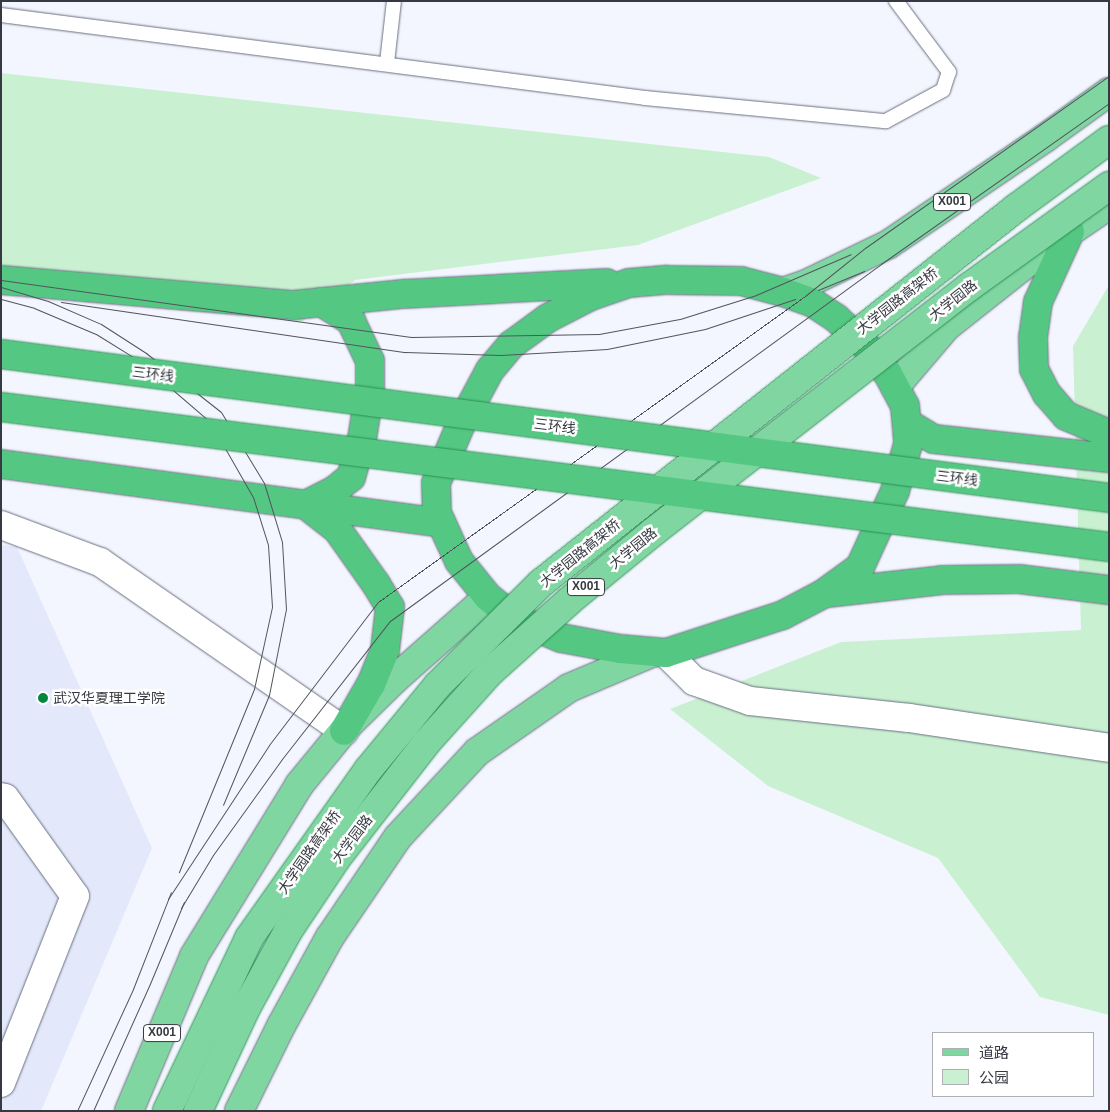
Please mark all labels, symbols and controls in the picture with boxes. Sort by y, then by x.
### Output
road number: X001 [932,192,972,212]
street label: 大学园路高架桥 [853,264,941,338]
street label: 大学园路 [926,276,980,324]
street label: 三环线 [131,363,175,385]
street label: 三环线 [533,415,577,437]
street label: 三环线 [935,467,979,489]
street label: 大学园路高架桥 [537,516,623,590]
street label: 大学园路 [606,524,660,572]
road number: X001 [566,578,606,596]
place label: 武汉华夏理工学院 [53,690,165,706]
marker: 武汉华夏理工学院 [37,692,49,704]
street label: 大学园路高架桥 [274,807,344,897]
street label: 大学园路 [328,812,376,866]
road number: X001 [142,1024,182,1042]
legend [932,1032,1095,1097]
text: 道路 [979,1044,1009,1061]
text: 公园 [979,1069,1009,1086]

